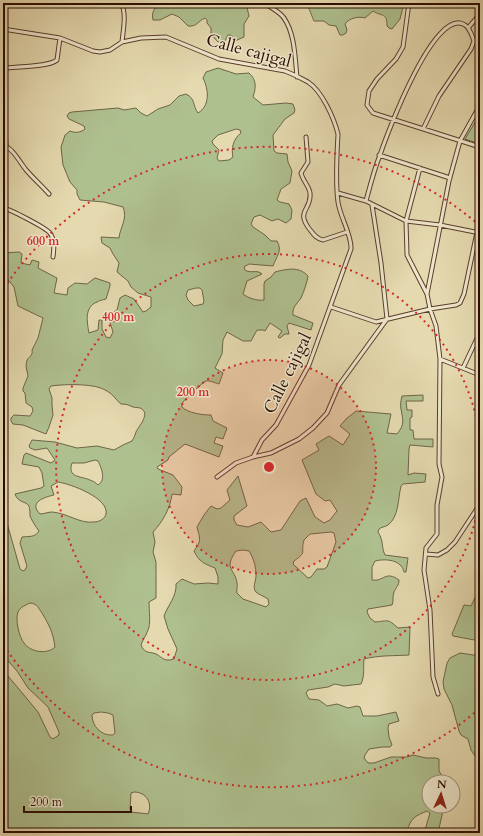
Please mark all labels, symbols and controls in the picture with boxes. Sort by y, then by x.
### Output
street label: Calle cajigal [204,28,295,73]
text: 600 m [27,233,60,249]
text: 400 m [102,309,135,325]
street label: Calle cajigal [258,328,317,417]
text: 200 m [177,384,210,400]
centre of rings [262,460,276,474]
north arrow [421,774,461,814]
text: N [436,777,447,792]
scale bar [24,788,131,814]
text: 200 m [30,794,63,810]

